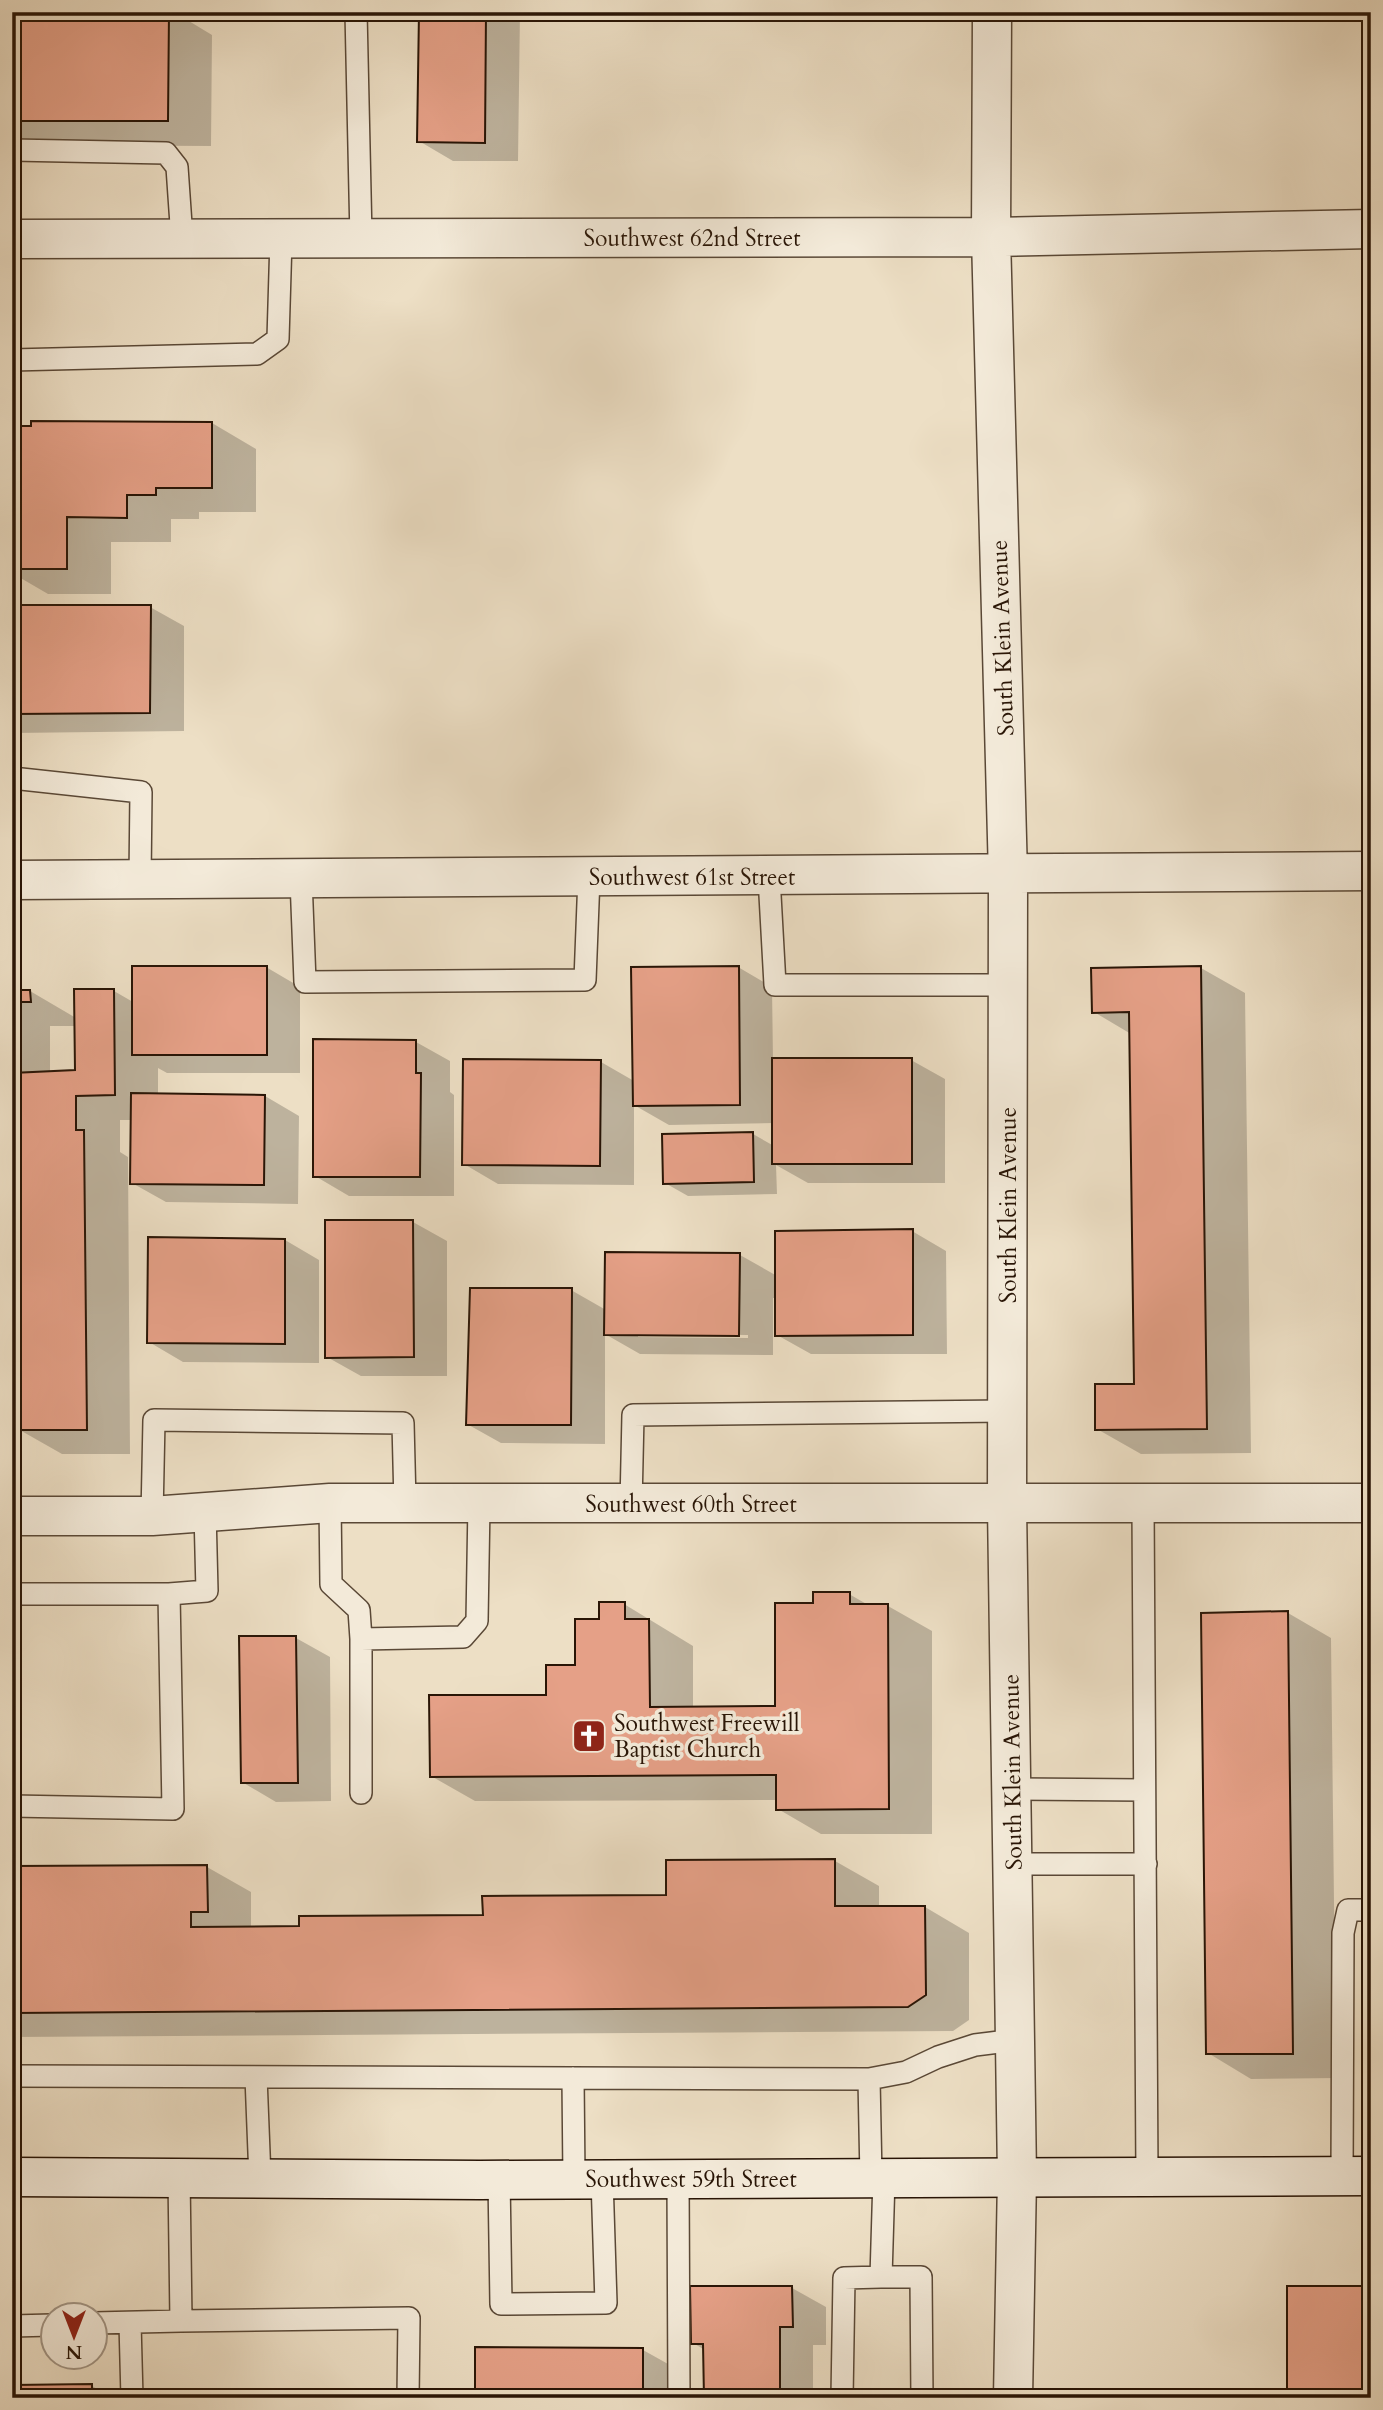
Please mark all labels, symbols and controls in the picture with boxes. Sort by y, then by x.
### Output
street label: Southwest 62nd Street [584,223,800,254]
street label: South Klein Avenue [984,539,1021,737]
street label: Southwest 61st Street [589,862,795,893]
street label: South Klein Avenue [993,1107,1024,1303]
street label: Southwest 60th Street [585,1489,797,1520]
street label: South Klein Avenue [995,1674,1030,1870]
place label: Southwest Freewill Baptist Church [614,1708,800,1765]
church icon: Southwest Freewill Baptist Church [570,1717,608,1755]
street label: Southwest 59th Street [585,2164,797,2195]
north arrow [38,2302,108,2372]
text: N [65,2339,82,2365]

